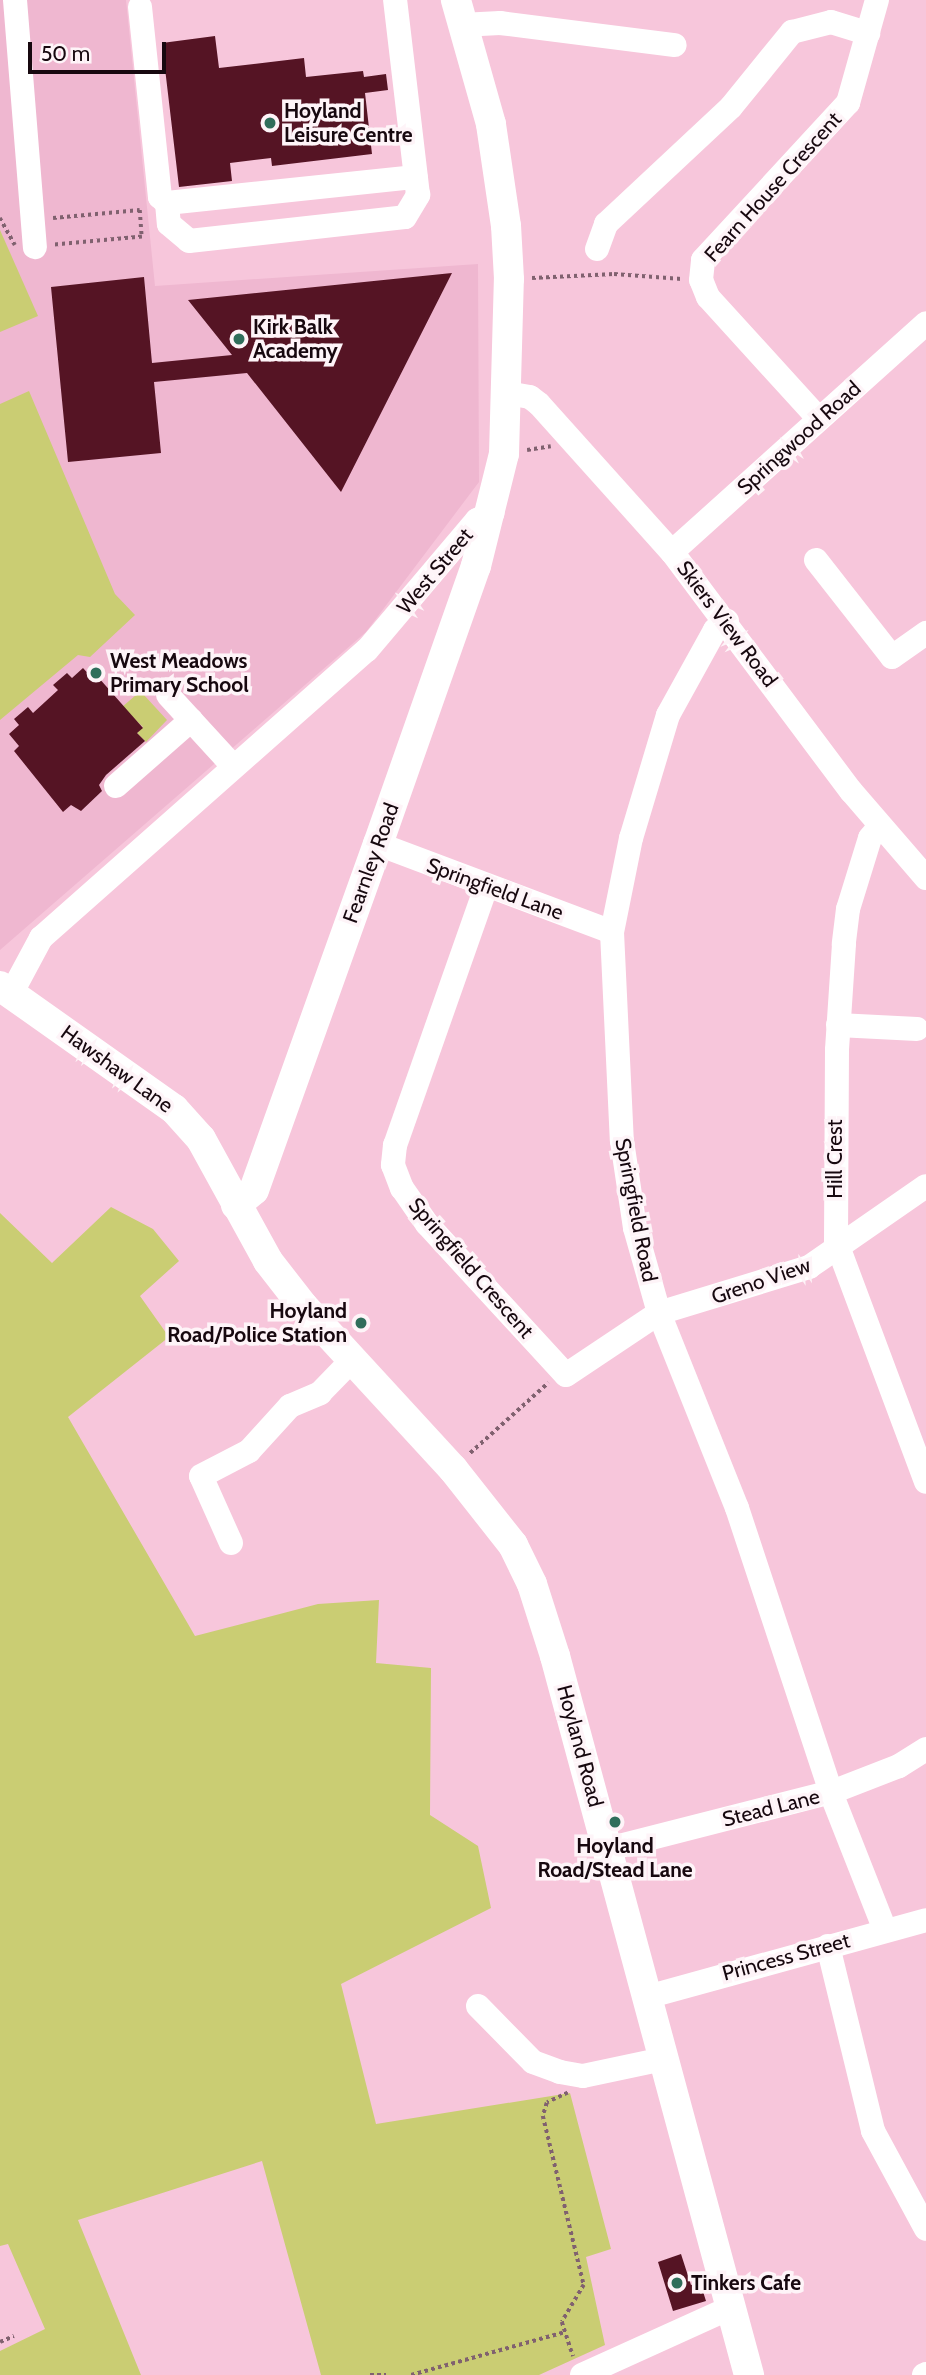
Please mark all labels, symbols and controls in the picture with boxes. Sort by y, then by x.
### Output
scale bar [32,28,170,72]
text: 50 m [41,41,90,66]
place label: Hoyland Leisure Centre [284,98,413,148]
street label: Fearn House Crescent [699,107,847,267]
marker: Hoyland Leisure Centre [262,115,278,131]
place label: Kirk Balk Academy [253,314,338,364]
marker: Kirk Balk Academy [231,331,247,347]
street label: Springwood Road [732,376,866,500]
street label: West Street [392,523,478,619]
street label: Skiers View Road [671,556,783,692]
place label: West Meadows Primary School [110,648,249,698]
marker: West Meadows Primary School [88,665,104,681]
street label: Fearnley Road [338,800,404,926]
street label: Springfield Lane [423,853,567,925]
street label: Hawshaw Lane [56,1020,178,1118]
street label: Hill Crest [822,1119,848,1199]
street label: Springfield Road [610,1136,662,1284]
street label: Springfield Crescent [403,1193,539,1343]
street label: Greno View [708,1252,814,1310]
place label: Hoyland Road/Police Station [167,1298,347,1348]
marker: Hoyland Road/Police Station [353,1315,369,1331]
street label: Hoyland Road [552,1682,608,1810]
street label: Stead Lane [720,1784,822,1832]
marker: Hoyland Road/Stead Lane [607,1814,623,1830]
place label: Hoyland Road/Stead Lane [537,1833,693,1883]
street label: Princess Street [720,1928,852,1986]
place label: Tinkers Cafe [691,2270,801,2296]
marker: Tinkers Cafe [669,2275,685,2291]

